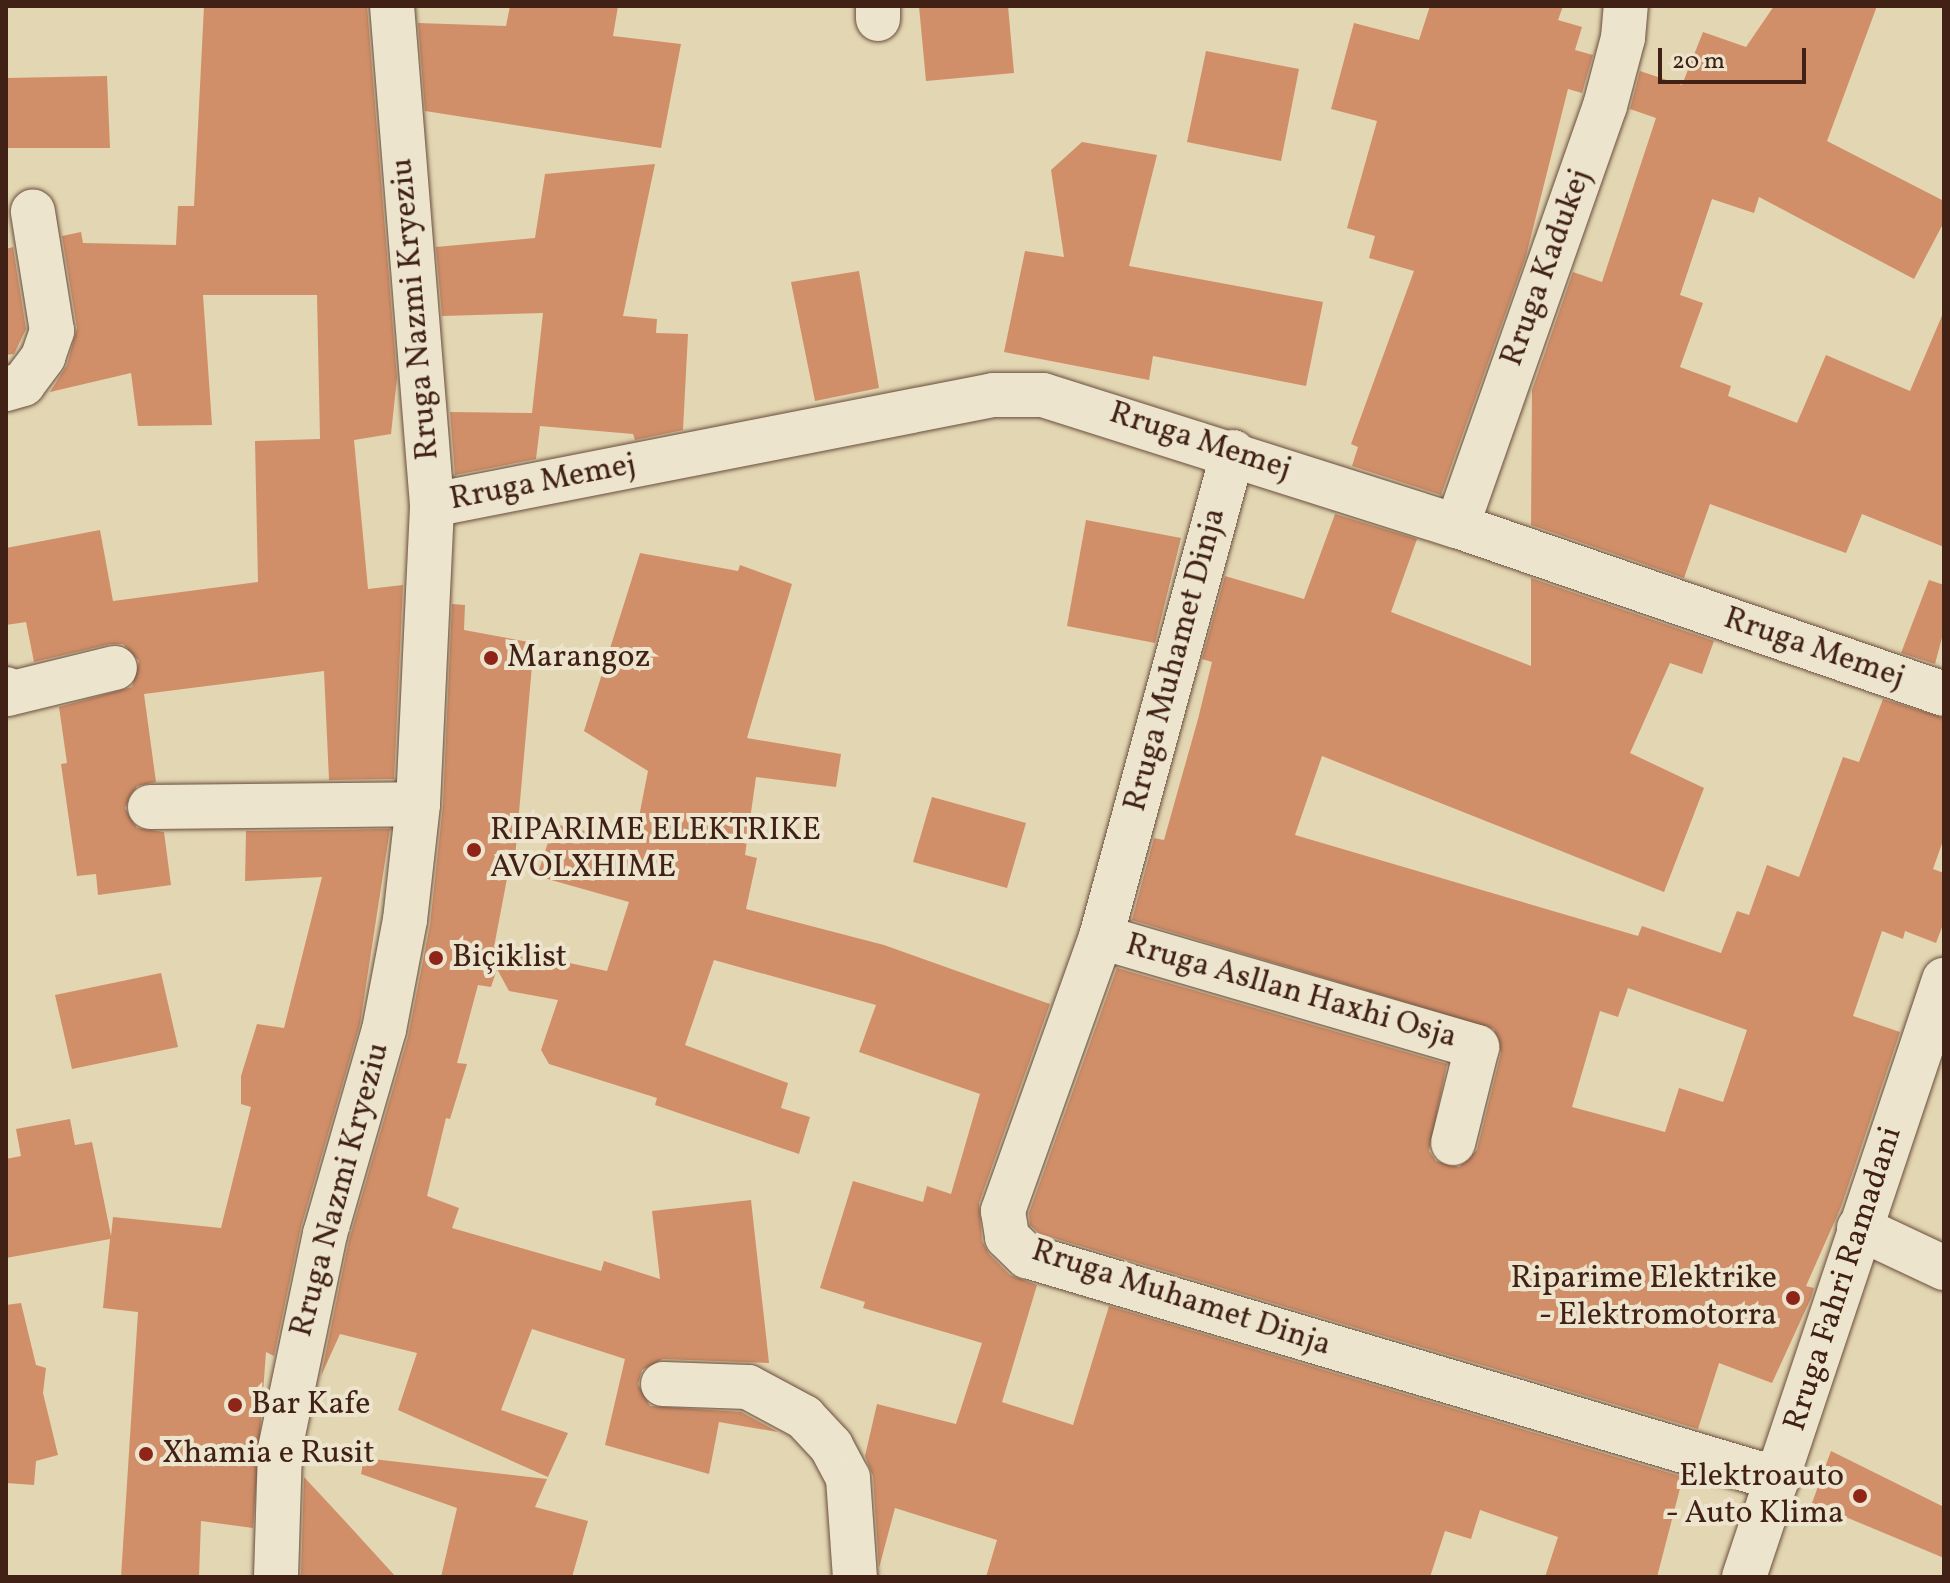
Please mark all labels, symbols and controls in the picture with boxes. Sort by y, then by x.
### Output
scale bar [1662,32,1810,82]
text: 20 m [1672,45,1725,79]
street label: Rruga Nazmi Kryeziu [384,156,448,462]
street label: Rruga Kadukej [1494,164,1600,372]
street label: Rruga Memej [1104,395,1296,489]
street label: Rruga Memej [447,446,639,520]
street label: Rruga Muhamet Dinja [1117,504,1235,816]
street label: Rruga Memej [1718,600,1910,698]
place label: Marangoz [507,639,651,677]
marker: Marangoz [482,649,500,667]
place label: RIPARIME ELEKTRIKE AVOLXHIME [490,813,821,888]
marker: RIPARIME ELEKTRIKE AVOLXHIME [465,841,483,859]
street label: Rruga Asllan Haxhi Osja [1121,926,1461,1058]
place label: Biçiklist [452,939,567,977]
marker: Biçiklist [427,949,445,967]
street label: Rruga Nazmi Kryeziu [283,1039,399,1341]
street label: Rruga Fahri Ramadani [1777,1122,1911,1436]
street label: Rruga Muhamet Dinja [1026,1232,1336,1366]
place label: Riparime Elektrike - Elektromotorra [1510,1261,1777,1336]
marker: Riparime Elektrike - Elektromotorra [1784,1289,1802,1307]
place label: Bar Kafe [251,1386,370,1424]
marker: Bar Kafe [226,1396,244,1414]
place label: Xhamia e Rusit [162,1435,375,1473]
marker: Xhamia e Rusit [137,1445,155,1463]
place label: Elektroauto - Auto Klima [1665,1459,1844,1534]
marker: Elektroauto - Auto Klima [1851,1487,1869,1505]

